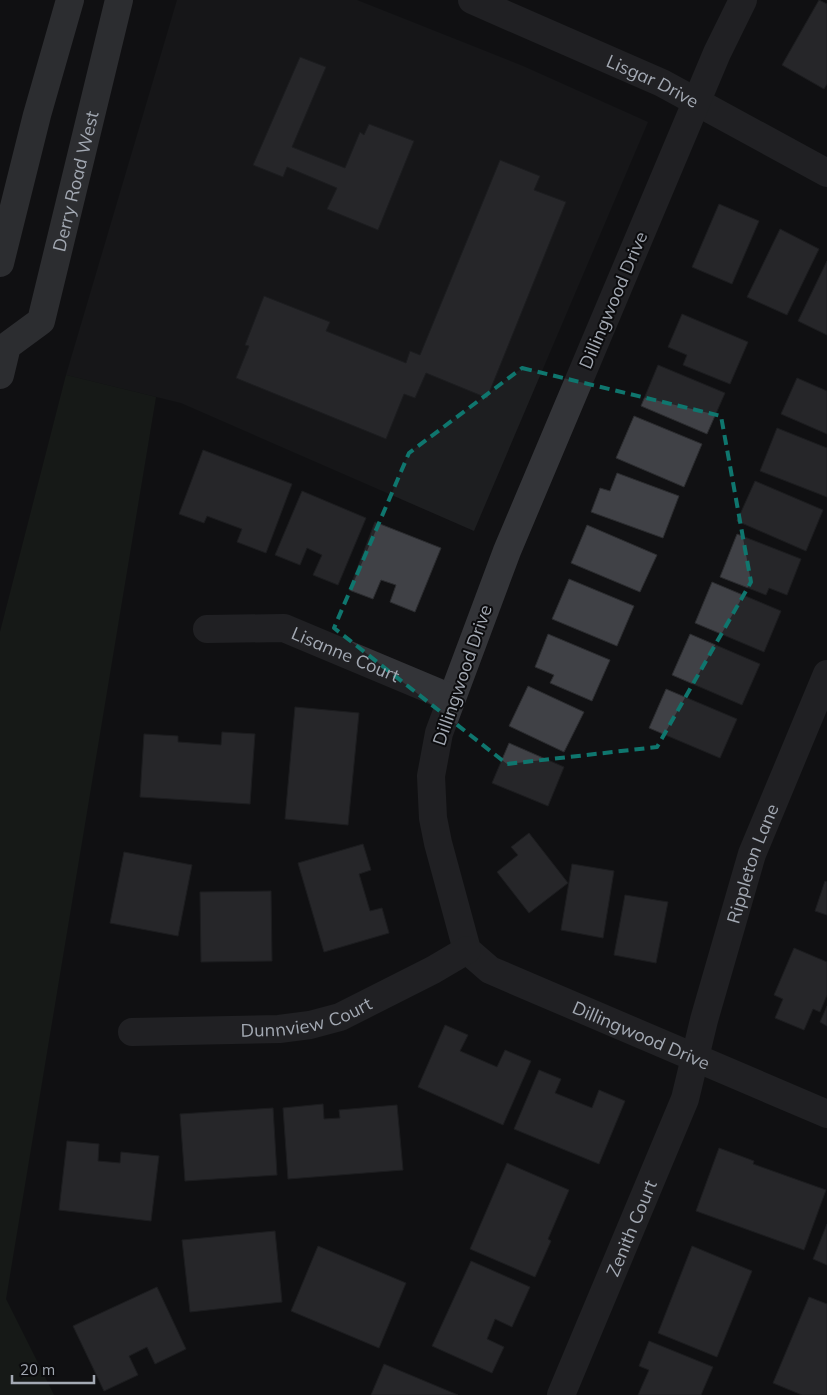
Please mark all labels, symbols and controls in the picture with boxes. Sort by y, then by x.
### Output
street label: Lisgar Drive [603,49,703,112]
street label: Derry Road West [47,108,103,254]
street label: Dillingwood Drive [574,228,652,372]
street label: Dillingwood Drive [427,602,497,748]
street label: Lisanne Court [288,621,403,687]
street label: Rippleton Lane [721,800,783,926]
street label: Dunnview Court [241,991,375,1041]
street label: Dillingwood Drive [569,995,714,1074]
street label: Zenith Court [601,1176,661,1280]
scale bar [12,1352,95,1384]
text: 20 m [20,1360,55,1379]

